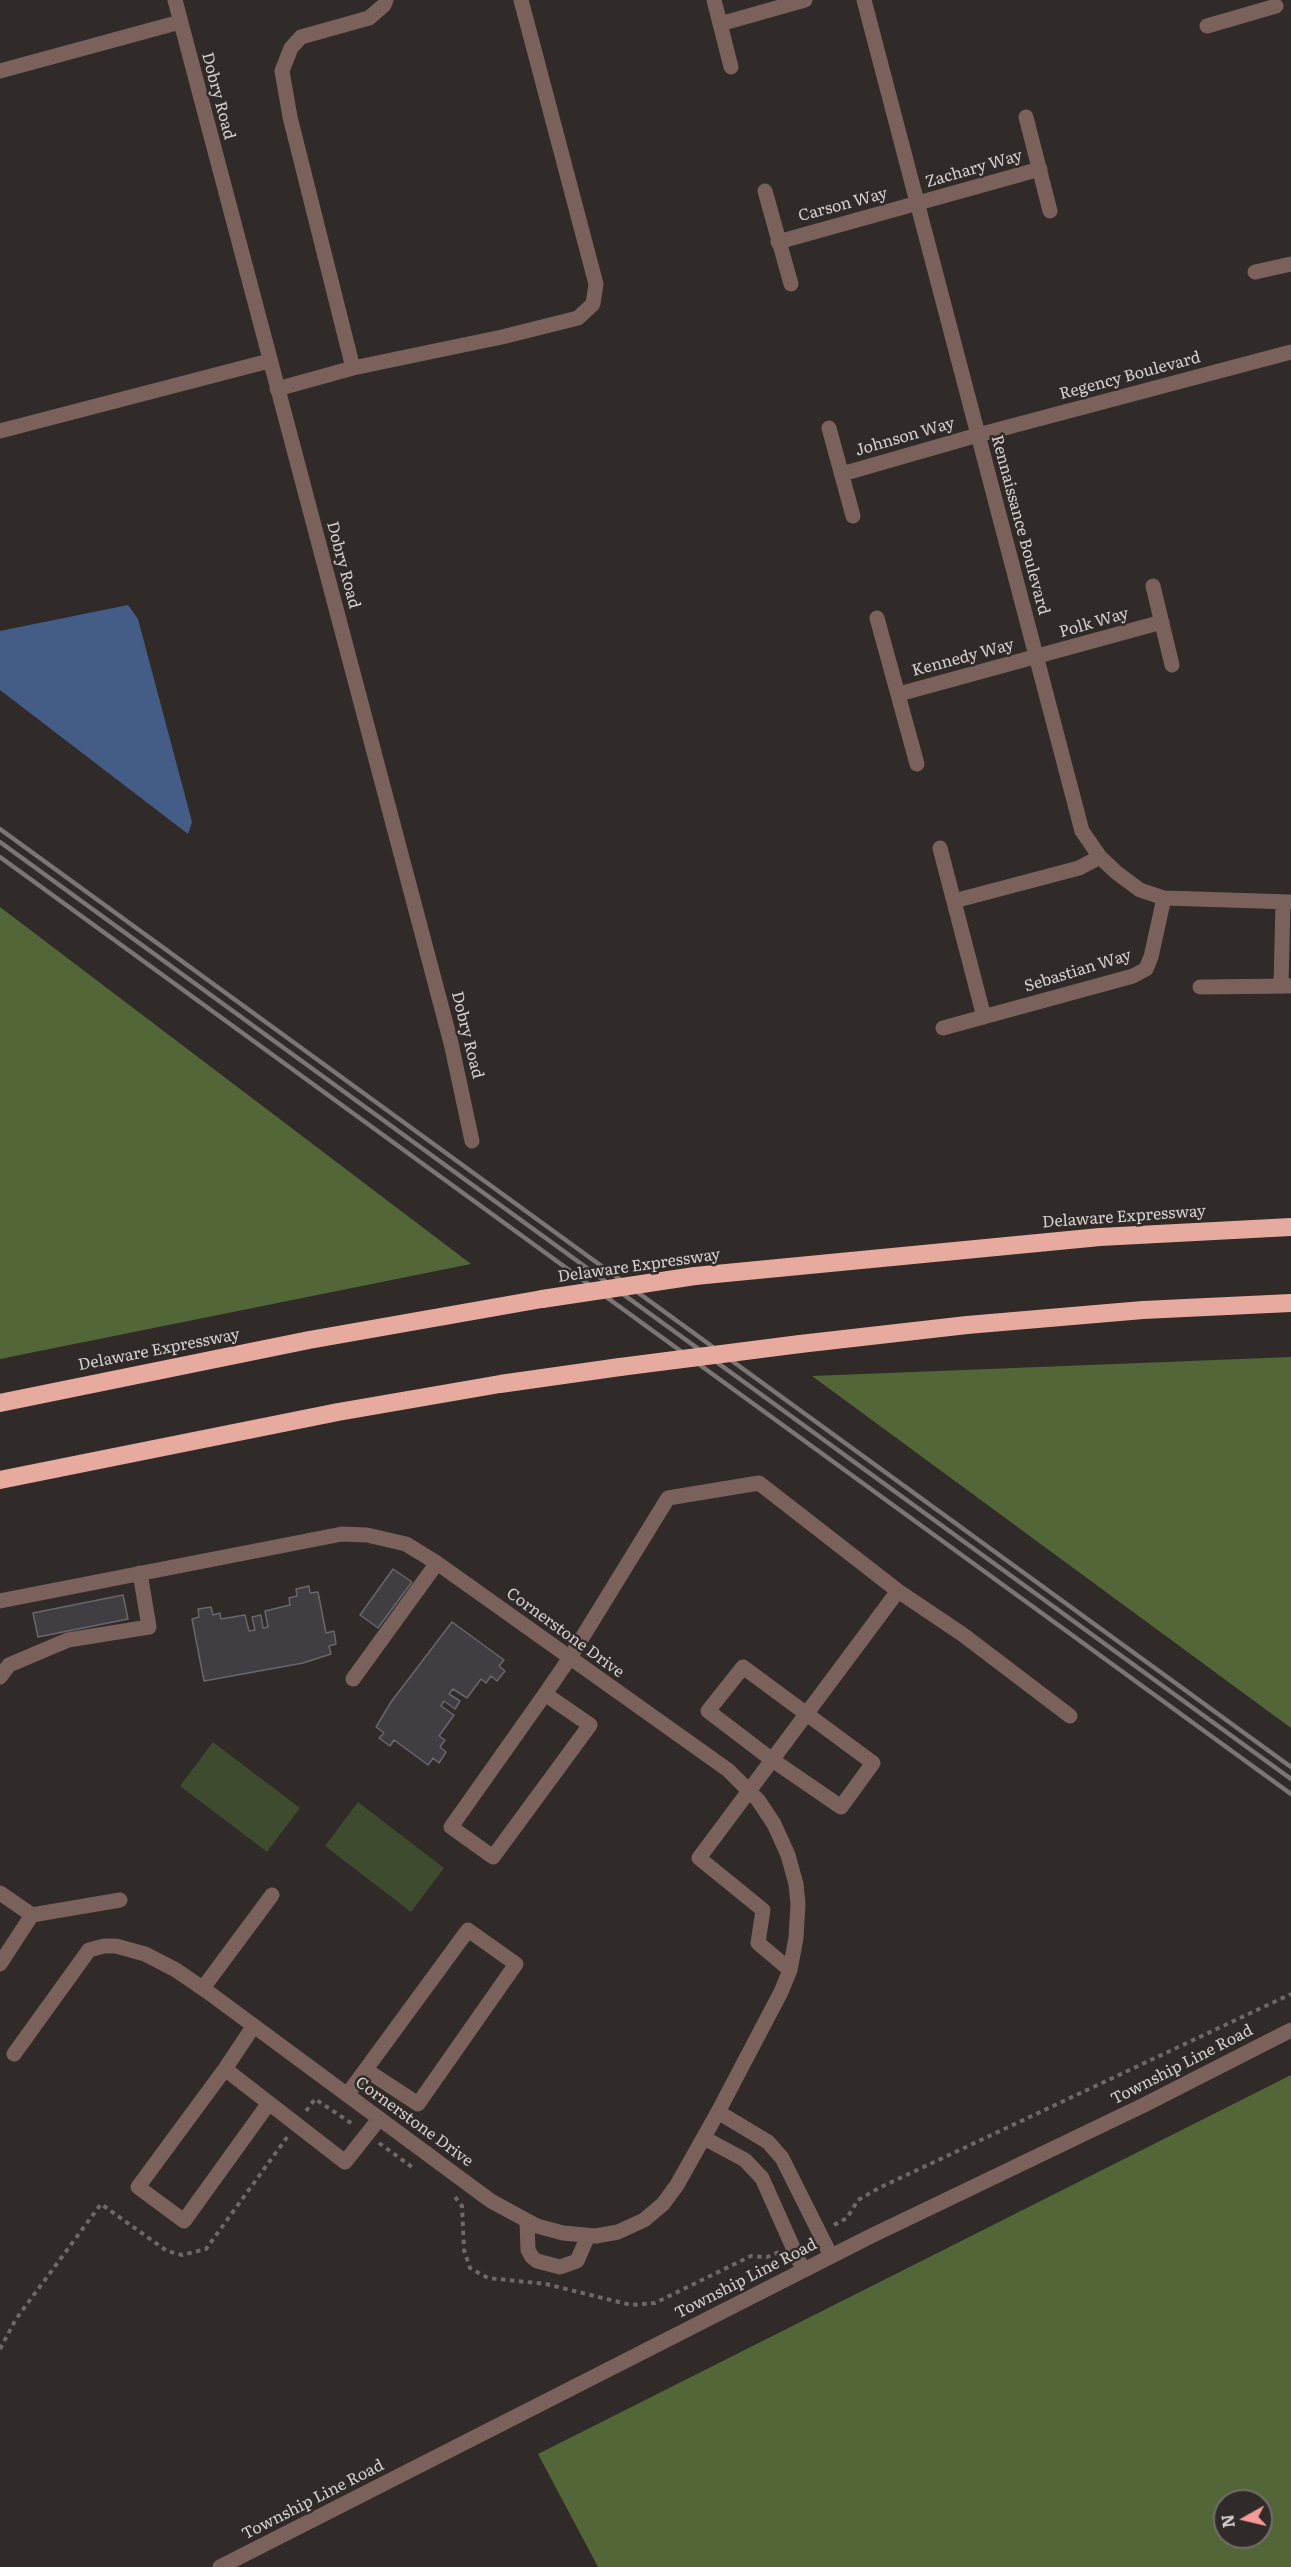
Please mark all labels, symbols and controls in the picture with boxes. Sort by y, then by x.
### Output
street label: Dobry Road [197,50,239,142]
street label: Zachary Way [923,146,1025,192]
street label: Carson Way [796,184,890,226]
street label: Regency Boulevard [1057,348,1203,404]
street label: Johnson Way [853,414,957,460]
street label: Rennaissance Boulevard [987,433,1053,617]
street label: Dobry Road [322,519,364,611]
street label: Polk Way [1057,604,1131,642]
street label: Kennedy Way [910,635,1016,681]
street label: Sebastian Way [1022,946,1134,996]
street label: Dobry Road [447,989,487,1081]
street label: Delaware Expressway [1041,1202,1207,1232]
street label: Delaware Expressway [556,1245,722,1287]
street label: Delaware Expressway [77,1325,241,1375]
street label: Cornerstone Drive [502,1584,628,1682]
street label: Township Line Road [1108,2021,1256,2109]
street label: Cornerstone Drive [351,2073,477,2171]
street label: Township Line Road [672,2235,820,2323]
street label: Township Line Road [239,2456,387,2544]
north arrow [1213,2489,1273,2549]
text: N [1214,2513,1240,2530]

